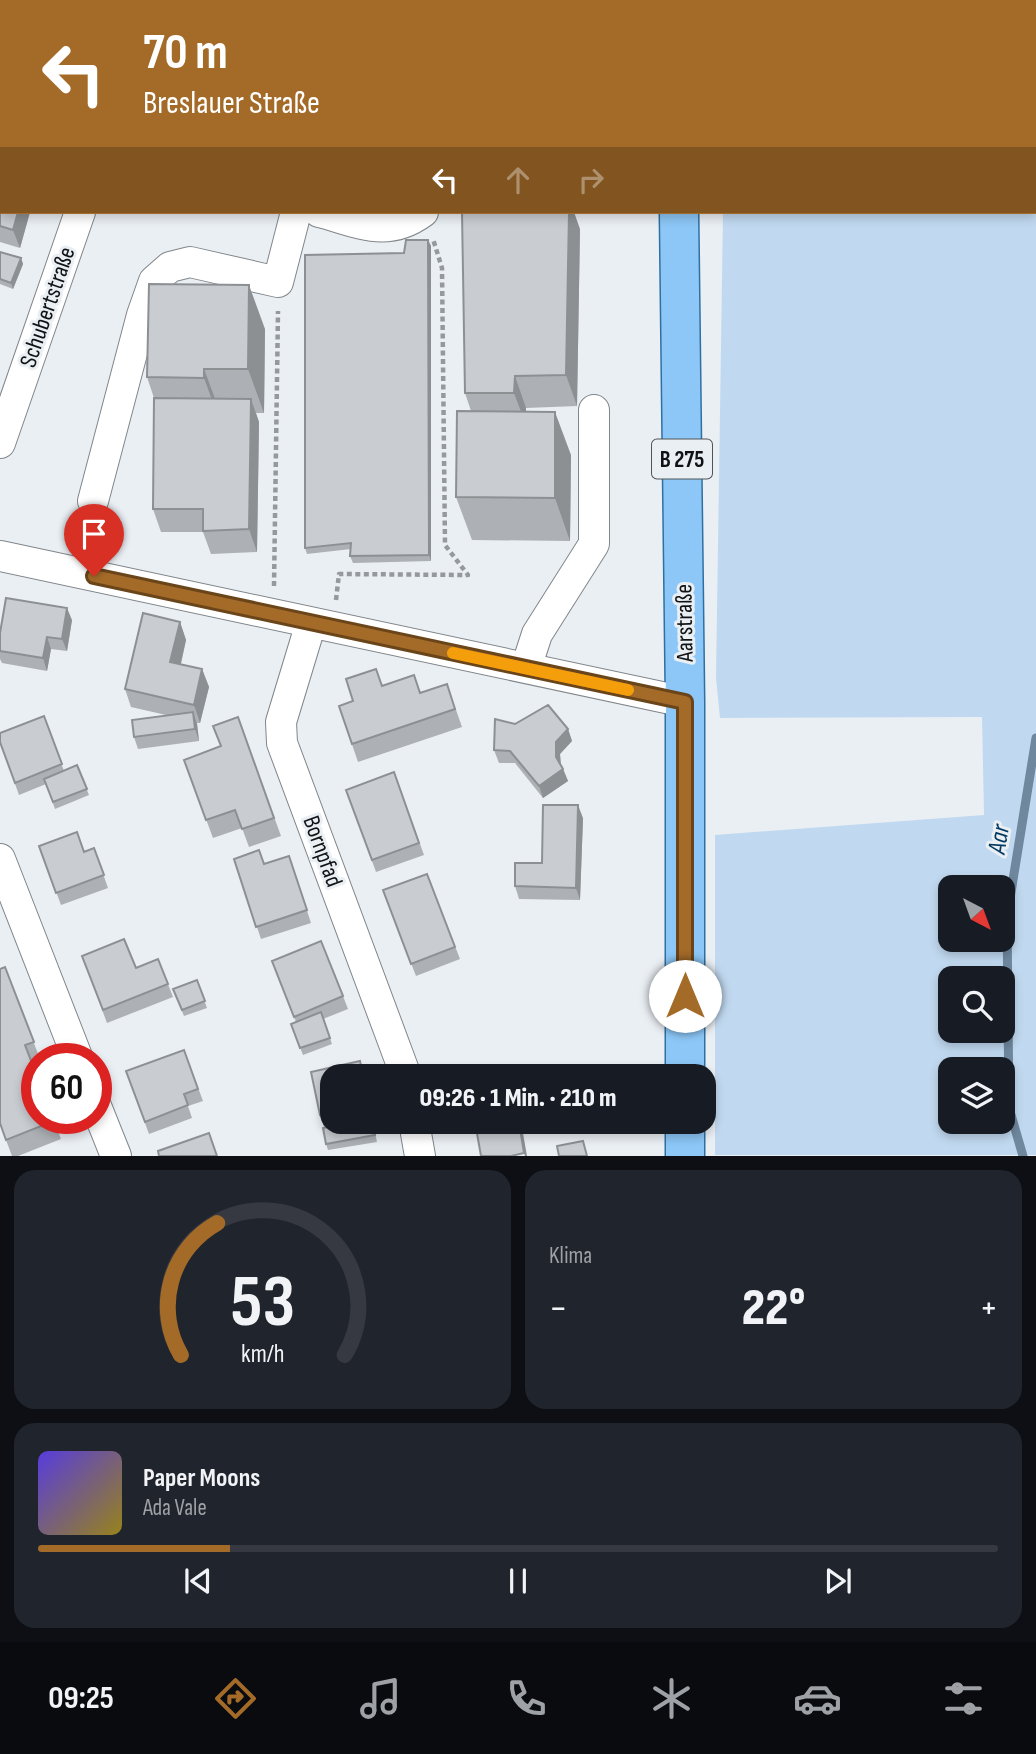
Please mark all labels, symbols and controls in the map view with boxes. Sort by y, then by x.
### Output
text: 70 m [143,24,228,83]
icon: left [28,28,119,119]
text: Breslauer Straße [143,84,320,123]
icon: left [426,161,464,199]
icon: ahead [499,161,537,199]
icon: right [572,161,610,199]
street label: Schubertstraße [13,243,82,371]
road number: B 275 [652,440,712,478]
pin [64,504,124,576]
icon: arrive [75,515,113,553]
street label: Aarstraße [669,584,700,663]
street label: Bornpfad [296,812,349,891]
water label: Aar [982,821,1017,857]
north arrow [938,875,1015,952]
map controls [938,875,1015,1134]
position arrow [648,959,722,1033]
button: search [938,966,1015,1043]
speed limit sign: 60 [21,1043,112,1134]
button: layers [938,1057,1015,1134]
text: 09:26 · 1 Min. · 210 m [419,1083,617,1114]
text: Klima [549,1242,592,1270]
text: 53 [230,1260,295,1348]
text: 22° [742,1277,805,1340]
text: − [549,1286,568,1331]
text: + [979,1286,998,1331]
text: km/h [241,1339,284,1370]
text: Paper Moons [143,1463,260,1494]
text: Ada Vale [143,1494,207,1522]
icon: previous [179,1562,217,1600]
icon: pause [499,1562,537,1600]
icon: next [819,1562,857,1600]
icon: directions [211,1674,260,1723]
icon: music [356,1674,405,1723]
icon: phone [502,1674,551,1723]
icon: climate [647,1674,696,1723]
icon: car [793,1674,842,1723]
icon: filters [939,1674,988,1723]
text: 09:25 [48,1679,114,1718]

